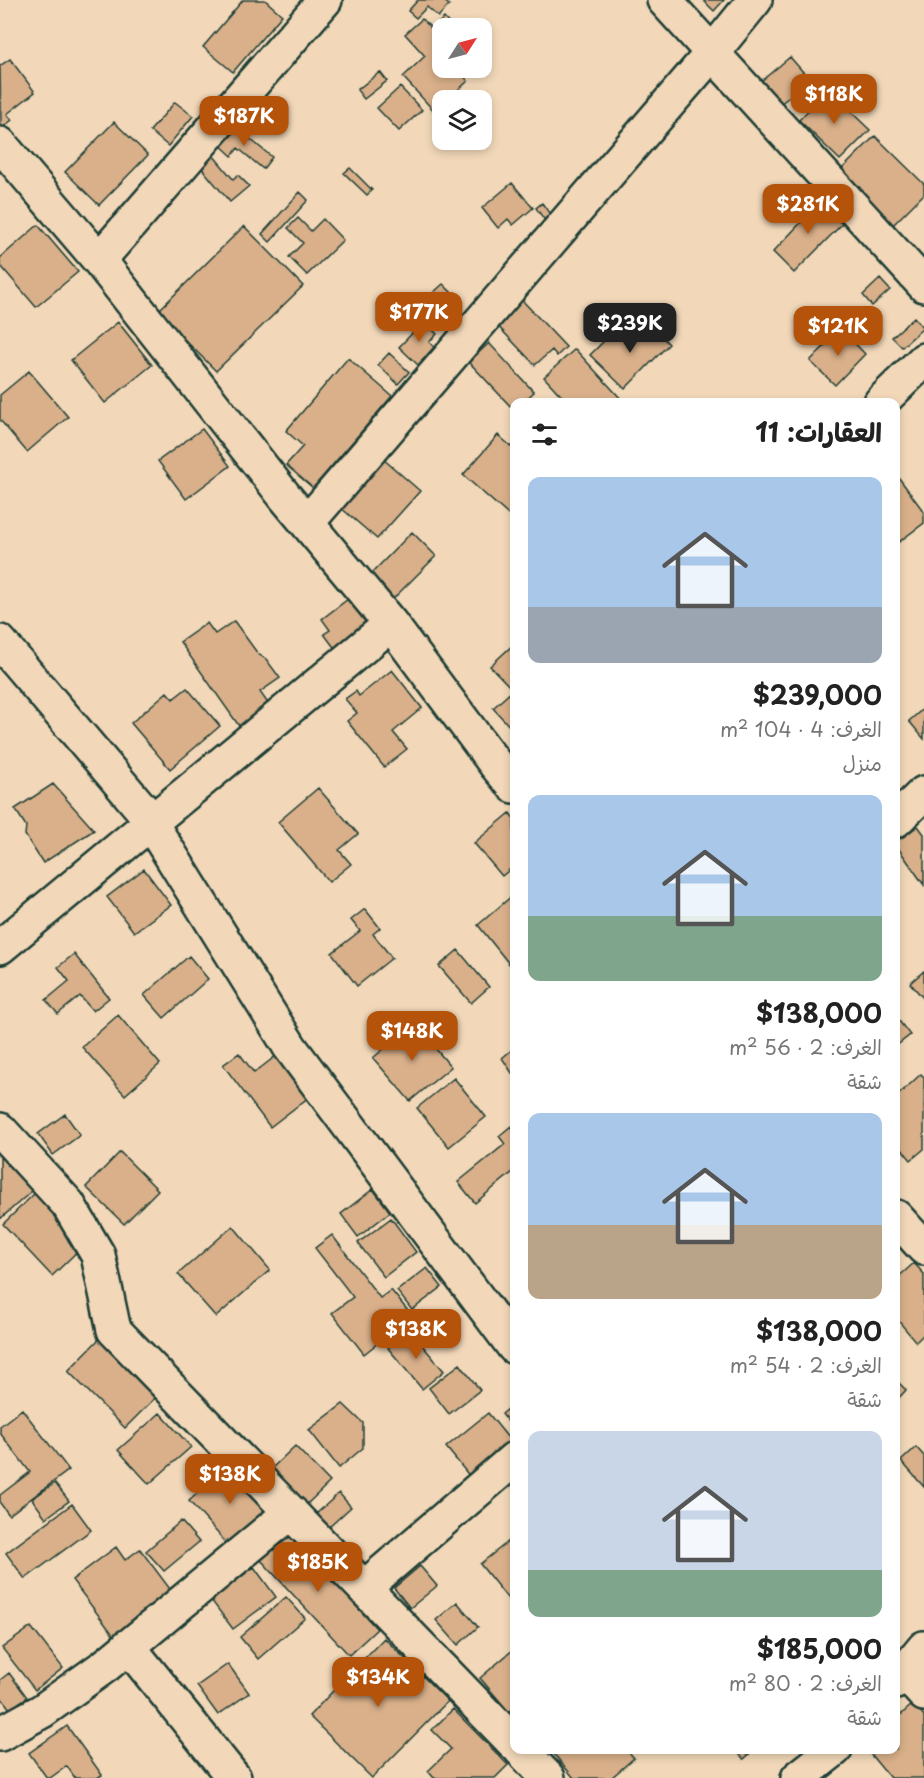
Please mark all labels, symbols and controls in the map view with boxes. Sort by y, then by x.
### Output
north arrow [432,18,492,78]
map controls [432,18,492,150]
pin: $118K [792,74,876,125]
text: $118K [805,78,863,108]
button: layers [432,90,492,150]
pin: $187K [202,96,286,147]
text: $187K [214,100,274,130]
pin: $281K [766,184,850,235]
text: $281K [777,188,839,218]
pin: $177K [377,292,461,343]
text: $177K [389,296,449,326]
pin: $239K [588,303,672,354]
pin: $121K [796,306,880,357]
text: $239K [597,307,663,337]
text: $121K [808,310,868,340]
text: العقارات: 11 [755,412,882,451]
icon: filters [528,418,561,451]
icon: home [651,516,759,624]
text: $239,000 [753,675,882,714]
text: الغرف: 4 · 104 m² [720,714,882,744]
text: منزل [843,748,882,778]
icon: home [651,834,759,942]
text: $138,000 [756,993,882,1032]
pin: $148K [370,1011,454,1062]
text: $148K [381,1015,443,1045]
text: الغرف: 2 · 56 m² [729,1032,882,1062]
text: شقة [847,1066,882,1096]
icon: home [651,1152,759,1260]
pin: $138K [374,1309,458,1360]
text: $138,000 [756,1311,882,1350]
text: $138K [385,1313,447,1343]
text: الغرف: 2 · 54 m² [730,1350,882,1380]
text: شقة [847,1384,882,1414]
pin: $138K [188,1454,272,1505]
text: $138K [199,1458,261,1488]
icon: home [651,1470,759,1578]
pin: $185K [276,1542,360,1593]
text: $185K [287,1546,349,1576]
text: $185,000 [757,1629,882,1668]
pin: $134K [336,1657,420,1708]
text: $134K [346,1661,410,1691]
text: الغرف: 2 · 80 m² [729,1668,882,1698]
text: شقة [847,1702,882,1732]

